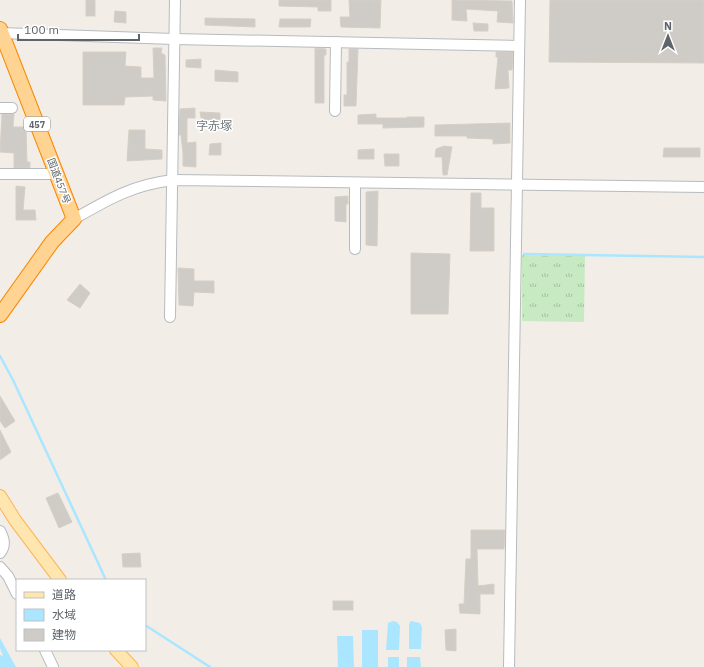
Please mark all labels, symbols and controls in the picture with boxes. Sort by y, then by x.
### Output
scale bar [18,16,139,42]
north arrow [648,16,688,56]
text: N [664,19,672,33]
text: 100 m [24,22,59,37]
road number: 457 [24,117,50,131]
district label: 字赤塚 [196,118,232,133]
street label: 国道457号 [44,156,74,206]
legend [16,579,146,651]
text: 道路 [52,587,76,602]
text: 水域 [52,607,76,622]
text: 建物 [52,627,76,642]

